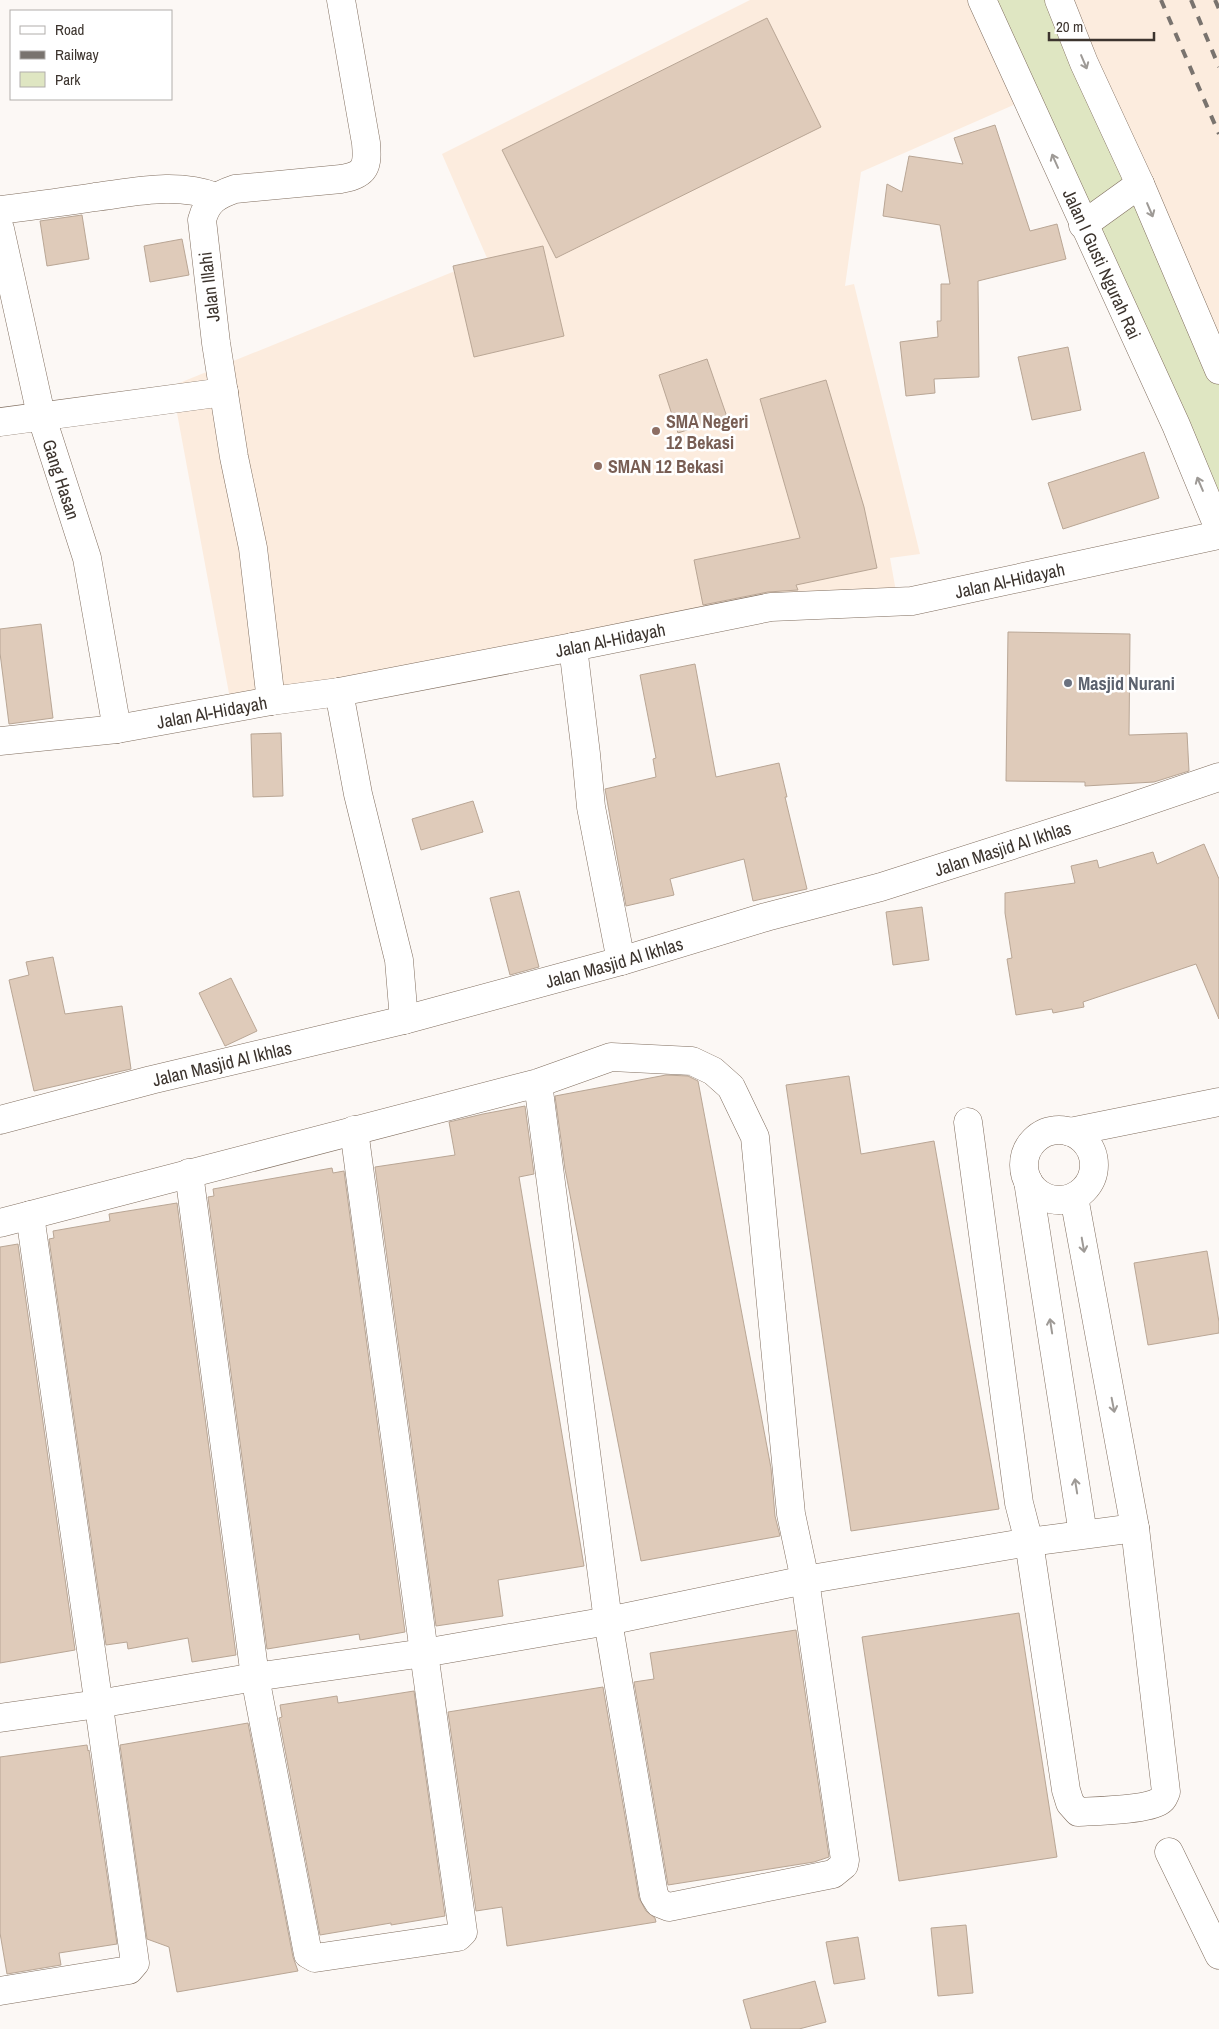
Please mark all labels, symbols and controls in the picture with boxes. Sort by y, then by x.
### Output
legend [10,10,172,100]
scale bar [1049,10,1154,42]
text: 20 m [1056,16,1083,37]
text: Road [55,19,84,40]
text: Railway [55,44,100,65]
one-way arrow [1080,54,1089,69]
text: Park [55,69,81,90]
one-way arrow [1049,154,1059,169]
street label: Jalan I Gusti Ngurah Rai [1057,185,1148,343]
one-way arrow [1146,202,1156,217]
street label: Jalan Illahi [192,250,226,324]
place label: SMA Negeri 12 Bekasi [666,409,748,455]
marker: SMA Negeri 12 Bekasi [650,425,662,437]
street label: Gang Hasan [37,436,86,523]
place label: SMAN 12 Bekasi [608,454,724,479]
marker: SMAN 12 Bekasi [592,460,604,472]
one-way arrow [1195,477,1205,492]
street label: Jalan Al-Hidayah [952,556,1067,604]
street label: Jalan Al-Hidayah [553,616,667,663]
place label: Masjid Nurani [1078,671,1175,696]
marker: Masjid Nurani [1062,677,1074,689]
street label: Jalan Al-Hidayah [155,689,269,734]
street label: Jalan Masjid Al Ikhlas [931,815,1074,882]
street label: Jalan Masjid Al Ikhlas [542,930,686,994]
street label: Jalan Masjid Al Ikhlas [150,1035,294,1092]
one-way arrow [1079,1237,1088,1253]
one-way arrow [1045,1318,1055,1334]
one-way arrow [1108,1396,1118,1412]
one-way arrow [1070,1479,1080,1495]

